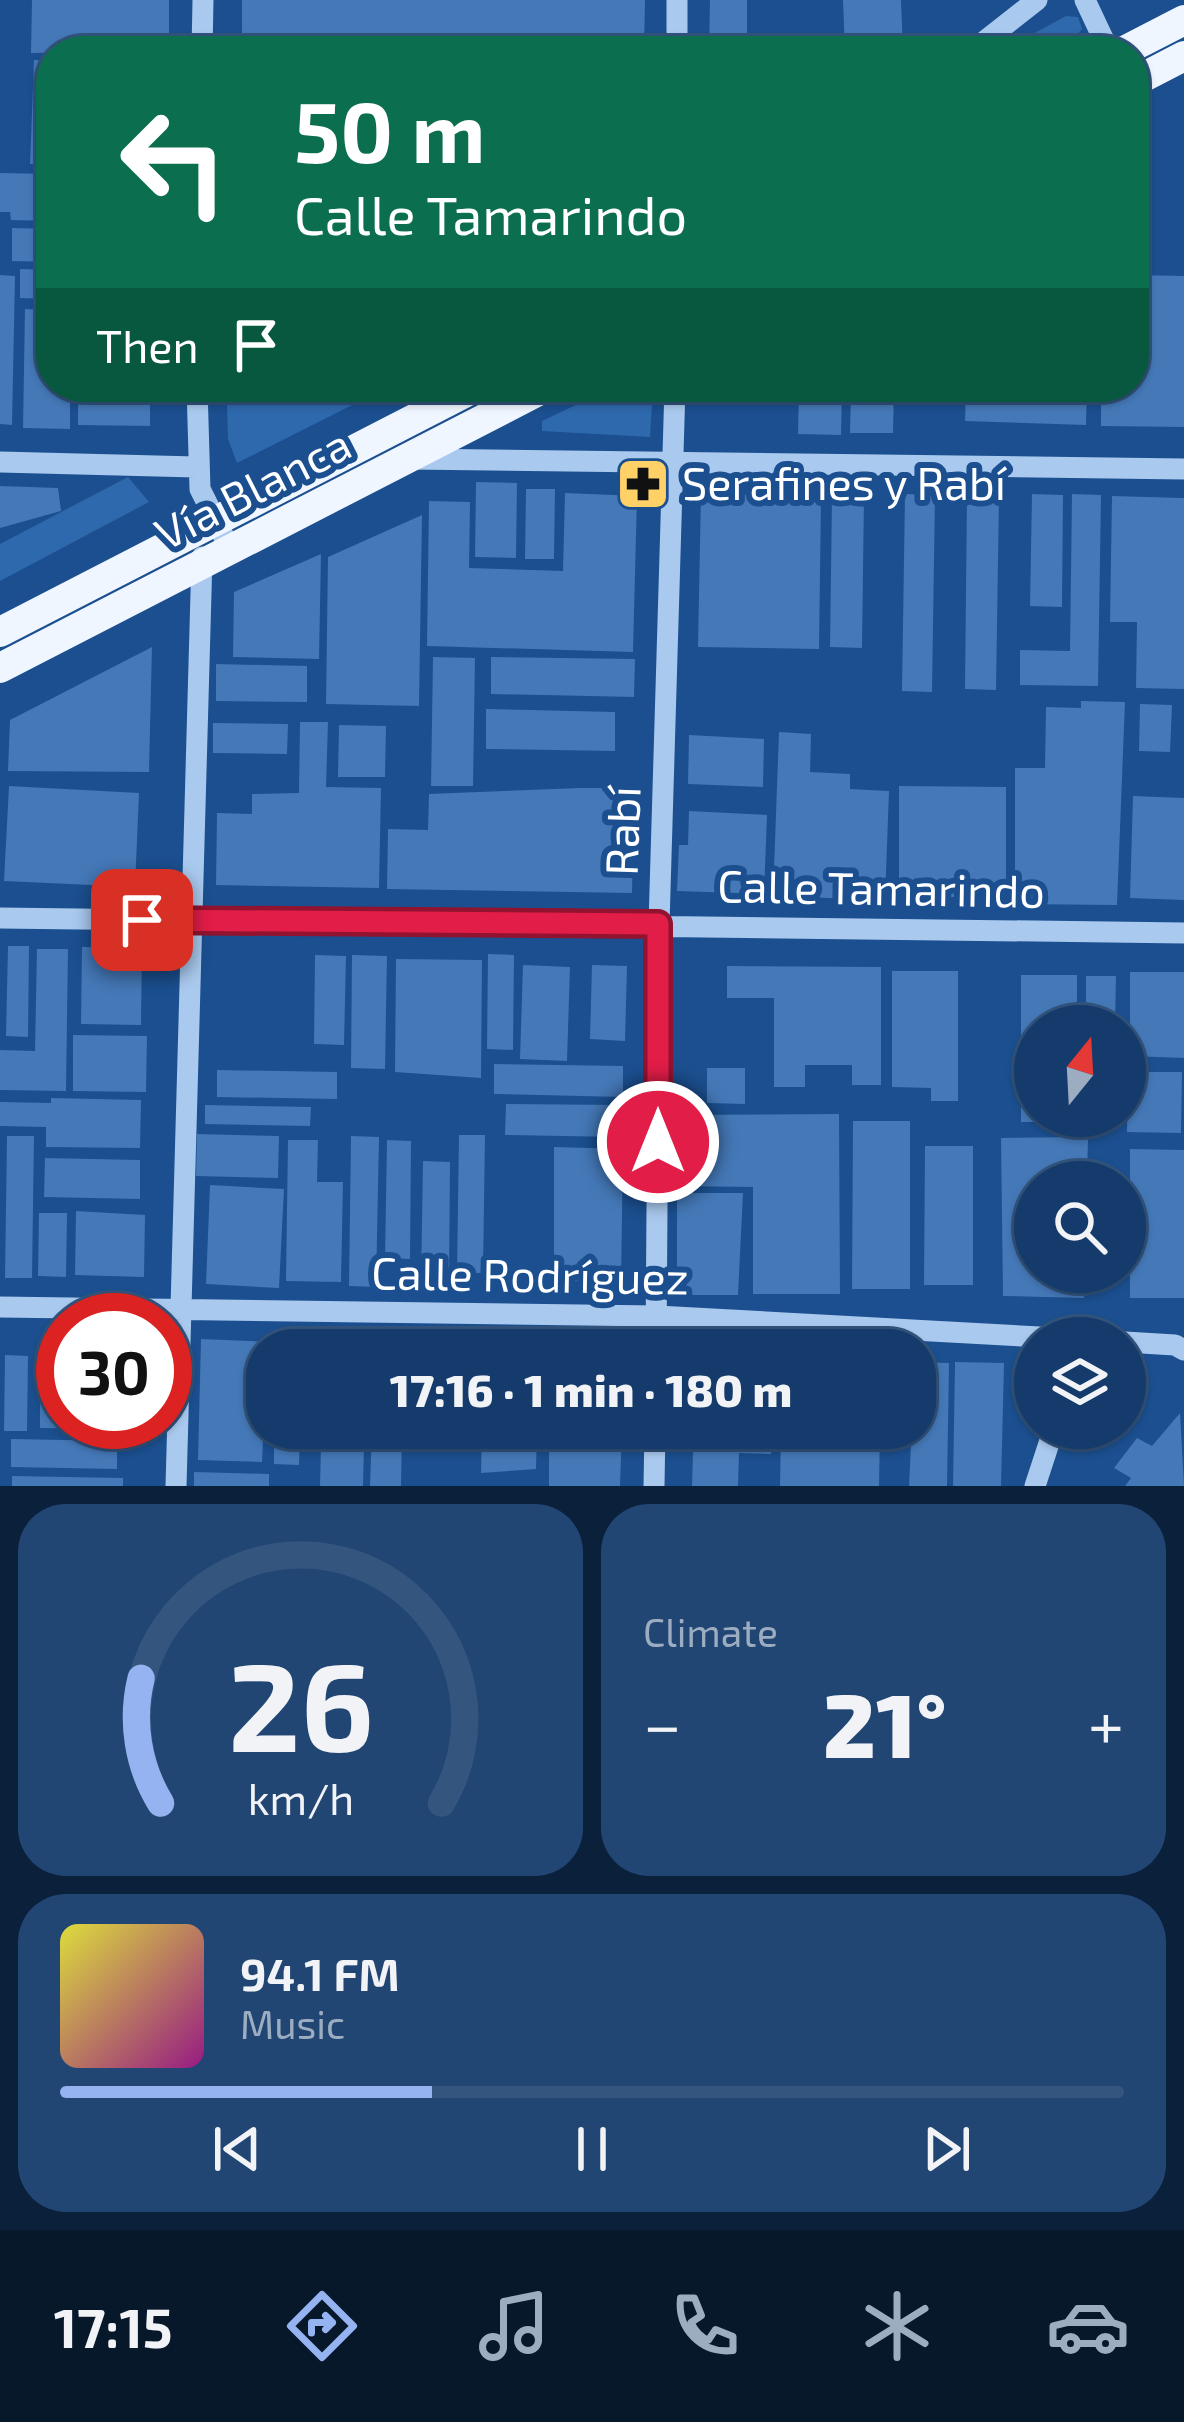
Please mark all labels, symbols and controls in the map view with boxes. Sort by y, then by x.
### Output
text: 50 m [294,79,486,180]
icon: left [96,84,252,240]
text: Calle Tamarindo [294,181,687,246]
icon: arrive [223,312,289,378]
text: Then [96,318,199,372]
street label: Vía Blanca [145,415,359,559]
place label: Serafines y Rabí [682,455,1008,509]
pharmacy icon: Serafines y Rabí [615,456,671,512]
street label: Rabí [592,784,650,877]
street label: Calle Tamarindo [717,857,1045,917]
pin [91,869,193,971]
icon: arrive [109,887,175,953]
north arrow [1014,1005,1146,1137]
map controls [1014,1005,1146,1449]
position arrow [595,1079,721,1205]
button: search [1014,1161,1146,1293]
street label: Calle Rodríguez [371,1244,689,1304]
speed limit sign: 30 [36,1293,192,1449]
button: layers [1014,1317,1146,1449]
text: 17:16 · 1 min · 180 m [390,1362,792,1416]
text: Climate [643,1608,778,1655]
text: 26 [227,1627,374,1777]
text: 21° [823,1668,947,1776]
text: − [643,1683,682,1762]
text: + [1088,1683,1124,1762]
text: km/h [247,1772,354,1824]
text: 94.1 FM [240,1946,400,2000]
text: Music [240,2000,345,2047]
icon: previous [204,2116,270,2182]
icon: pause [559,2116,625,2182]
icon: next [914,2116,980,2182]
icon: directions [280,2284,364,2368]
icon: music [472,2284,556,2368]
icon: phone [663,2284,747,2368]
icon: climate [855,2284,939,2368]
icon: car [1046,2284,1130,2368]
text: 17:15 [54,2294,173,2359]

